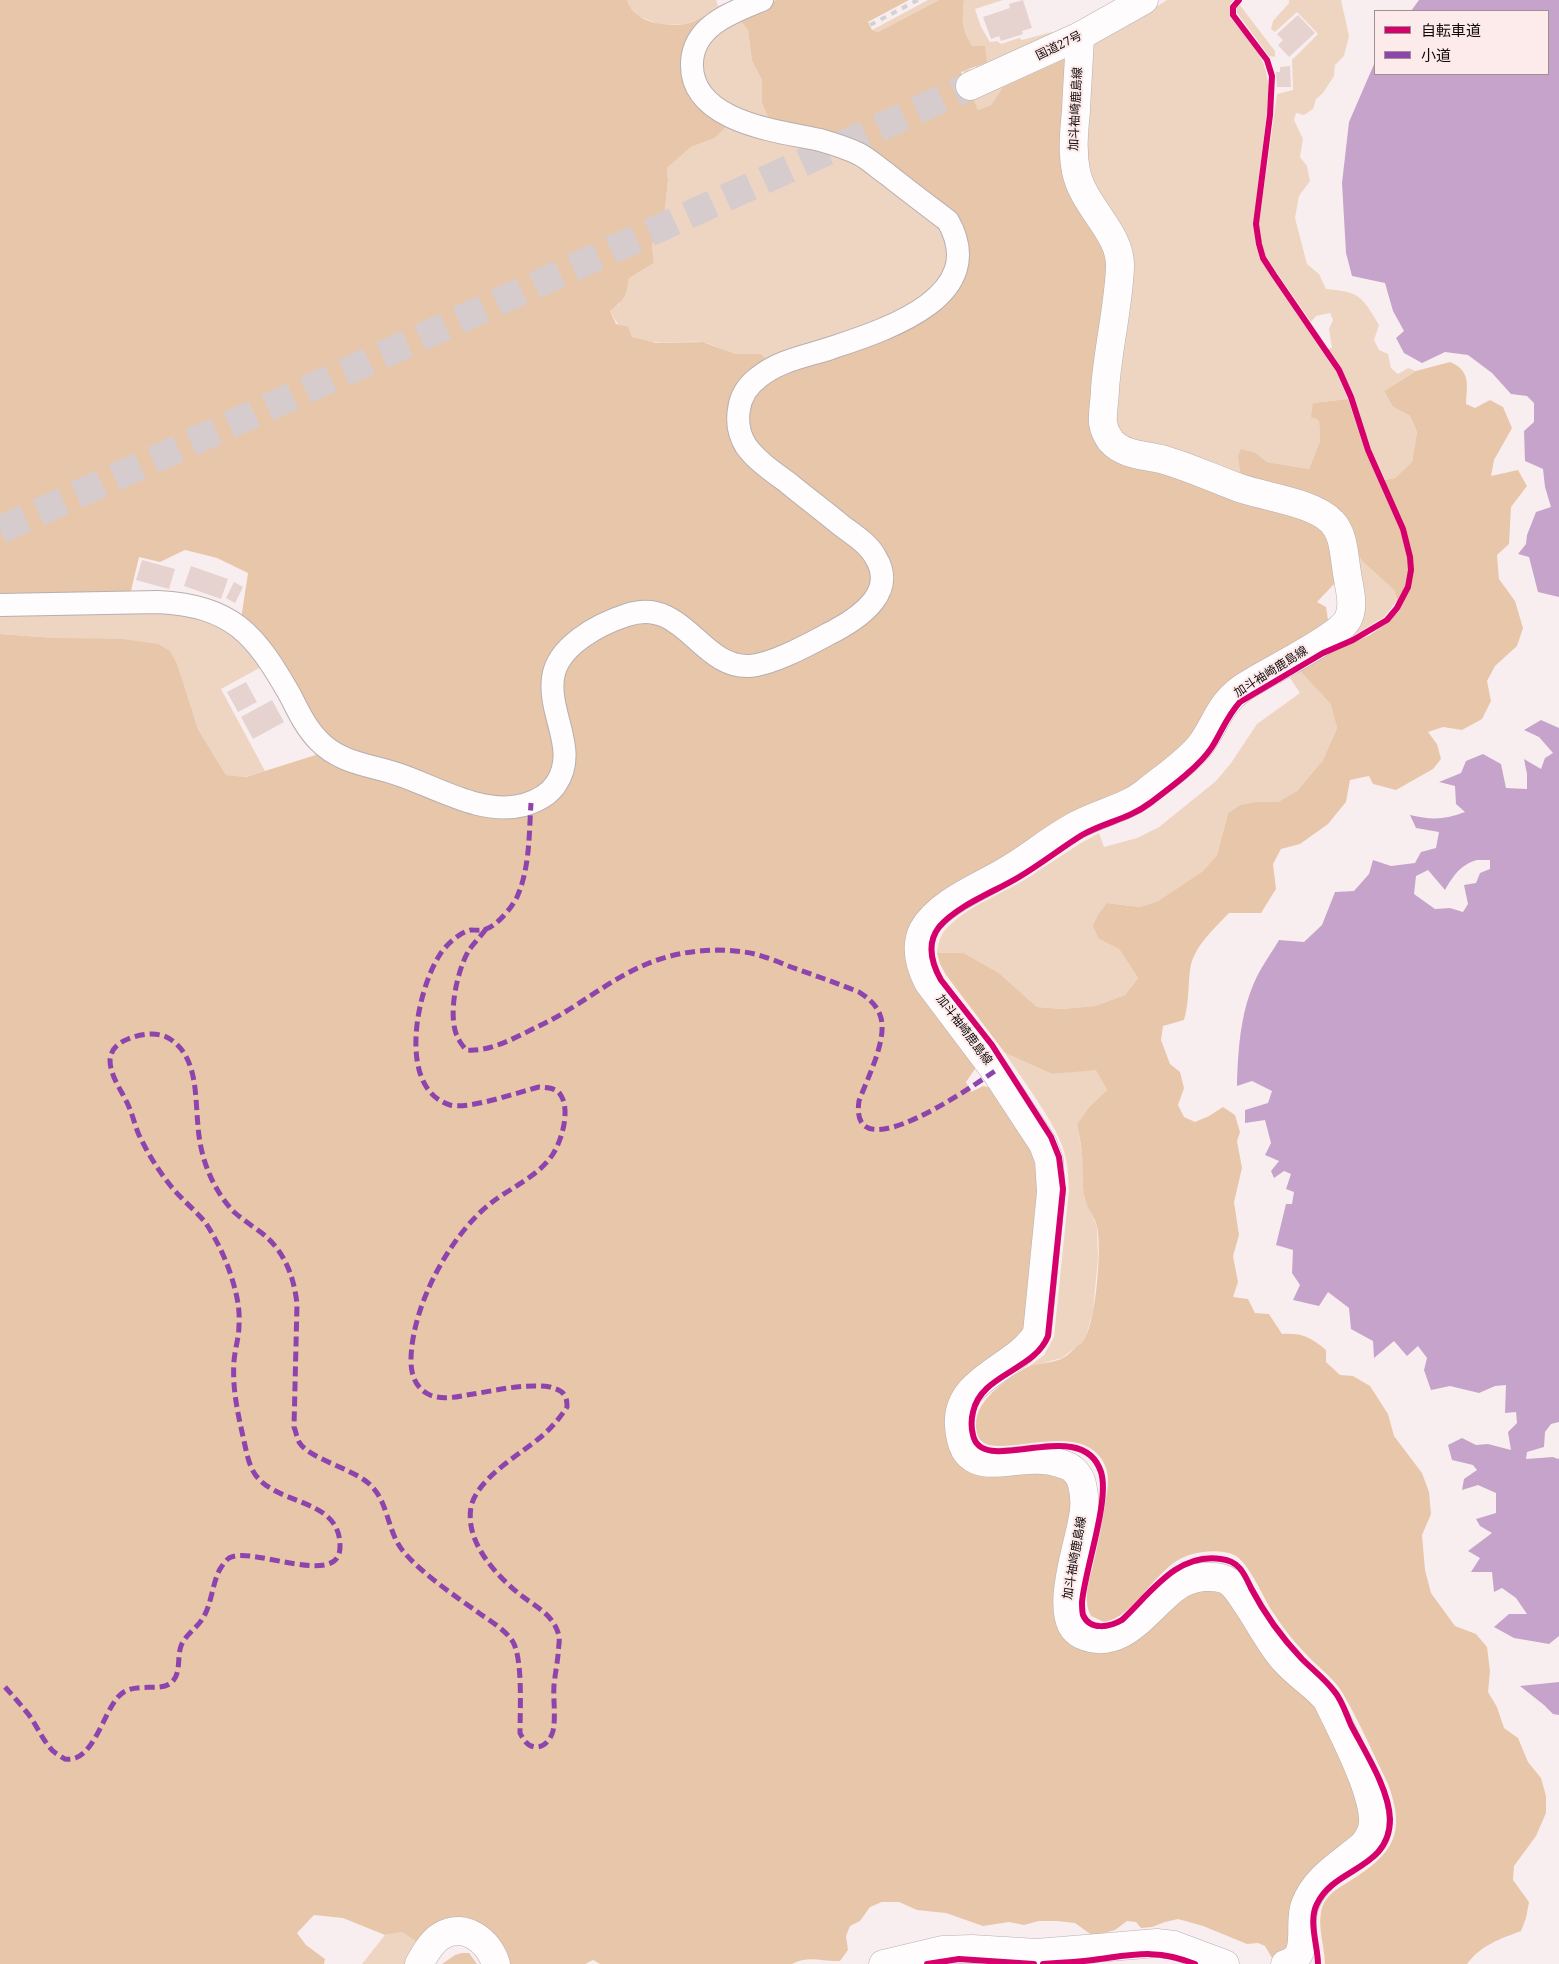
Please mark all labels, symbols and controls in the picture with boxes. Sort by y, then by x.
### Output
legend [1374,10,1549,75]
text: 自転車道 [1421,20,1481,40]
street label: 国道27号 [1034,29,1084,63]
text: 小道 [1421,45,1451,65]
street label: 加斗袖崎鹿島線 [1067,67,1085,151]
street label: 加斗袖崎鹿島線 [1232,644,1310,700]
street label: 加斗袖崎鹿島線 [933,992,995,1068]
street label: 加斗袖崎鹿島線 [1061,1515,1089,1601]

